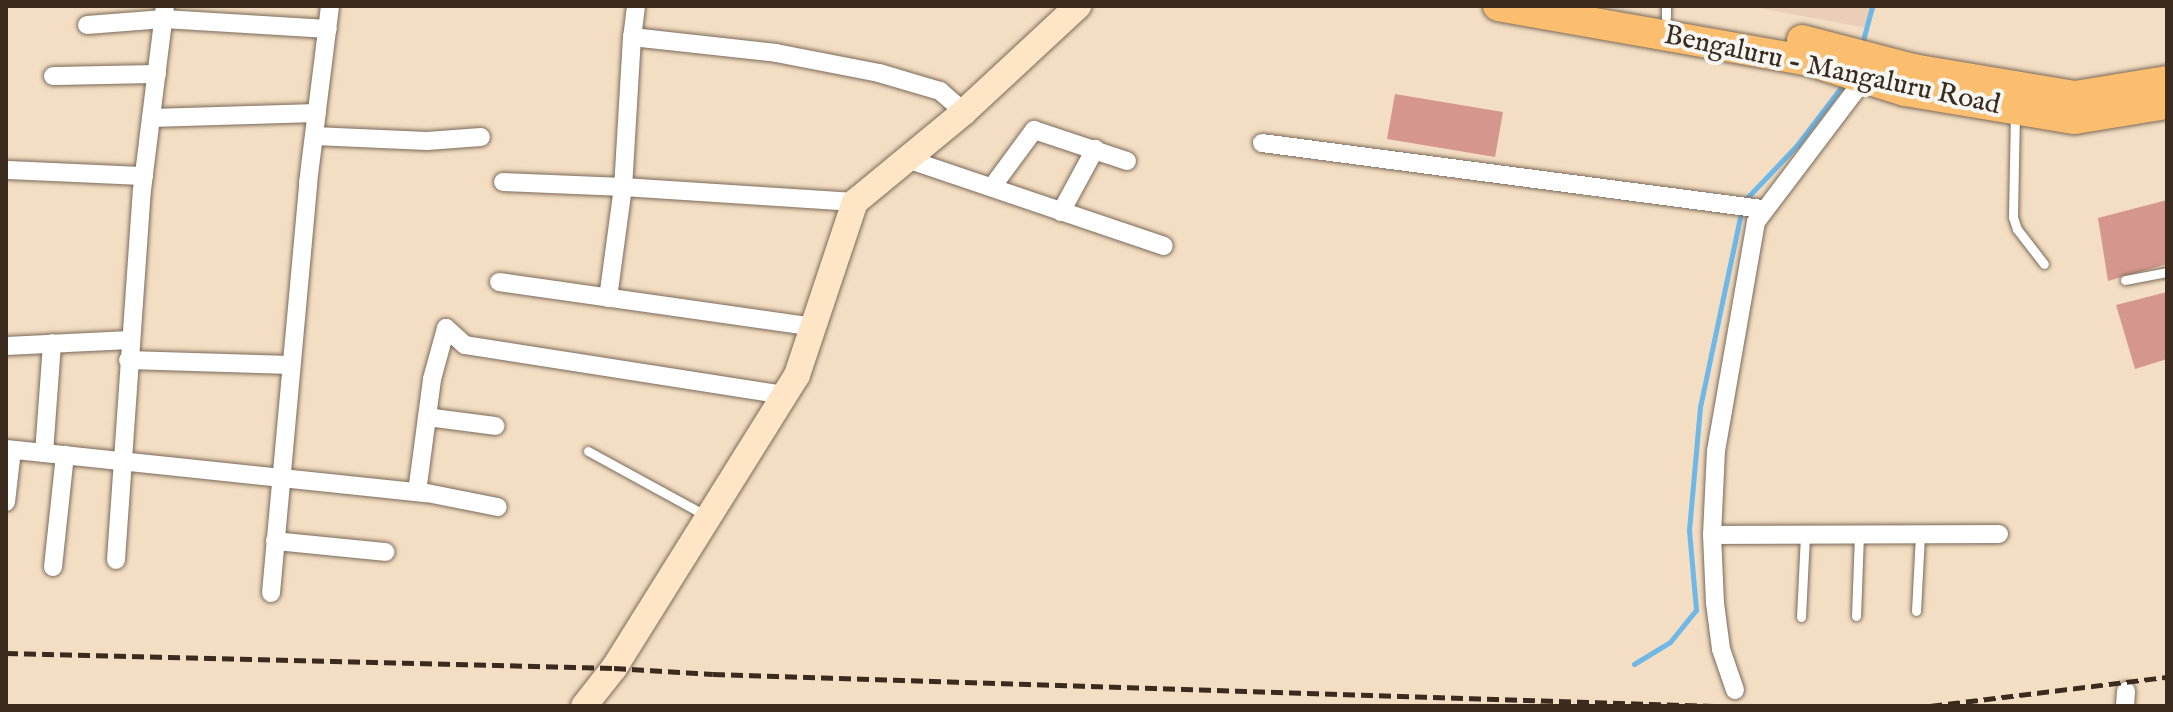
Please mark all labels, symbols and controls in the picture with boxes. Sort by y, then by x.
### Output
street label: Bengaluru - Mangaluru Road [1661,19,2003,123]

